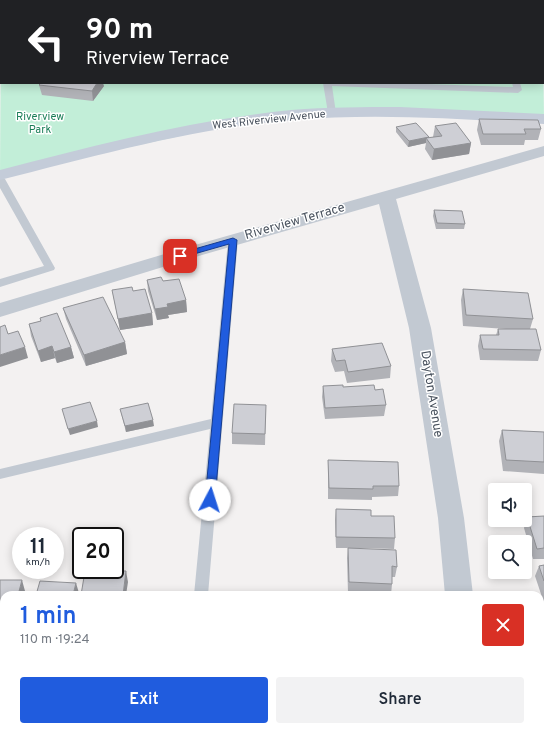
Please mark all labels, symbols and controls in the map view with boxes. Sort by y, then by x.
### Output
text: 90 m [86,13,153,49]
icon: left [20,16,72,68]
text: Riverview Terrace [86,48,229,71]
street label: West Riverview Avenue [212,107,326,133]
park label: Riverview Park [16,110,64,137]
street label: Riverview Terrace [243,200,347,244]
pin [163,239,197,273]
icon: arrive [169,245,191,267]
street label: Dayton Avenue [416,349,446,439]
position arrow [189,479,231,521]
map controls [488,483,532,579]
button: sound [488,483,532,527]
speed limit sign: 20 [72,527,124,579]
text: 11 [30,535,46,561]
button: search [488,535,532,579]
text: km/h [26,556,50,569]
text: 1 min [20,602,77,632]
button: close [482,604,524,646]
text: 110 m · 19:24 [20,632,90,648]
button: Exit [20,677,268,723]
button: Share [276,677,524,723]

